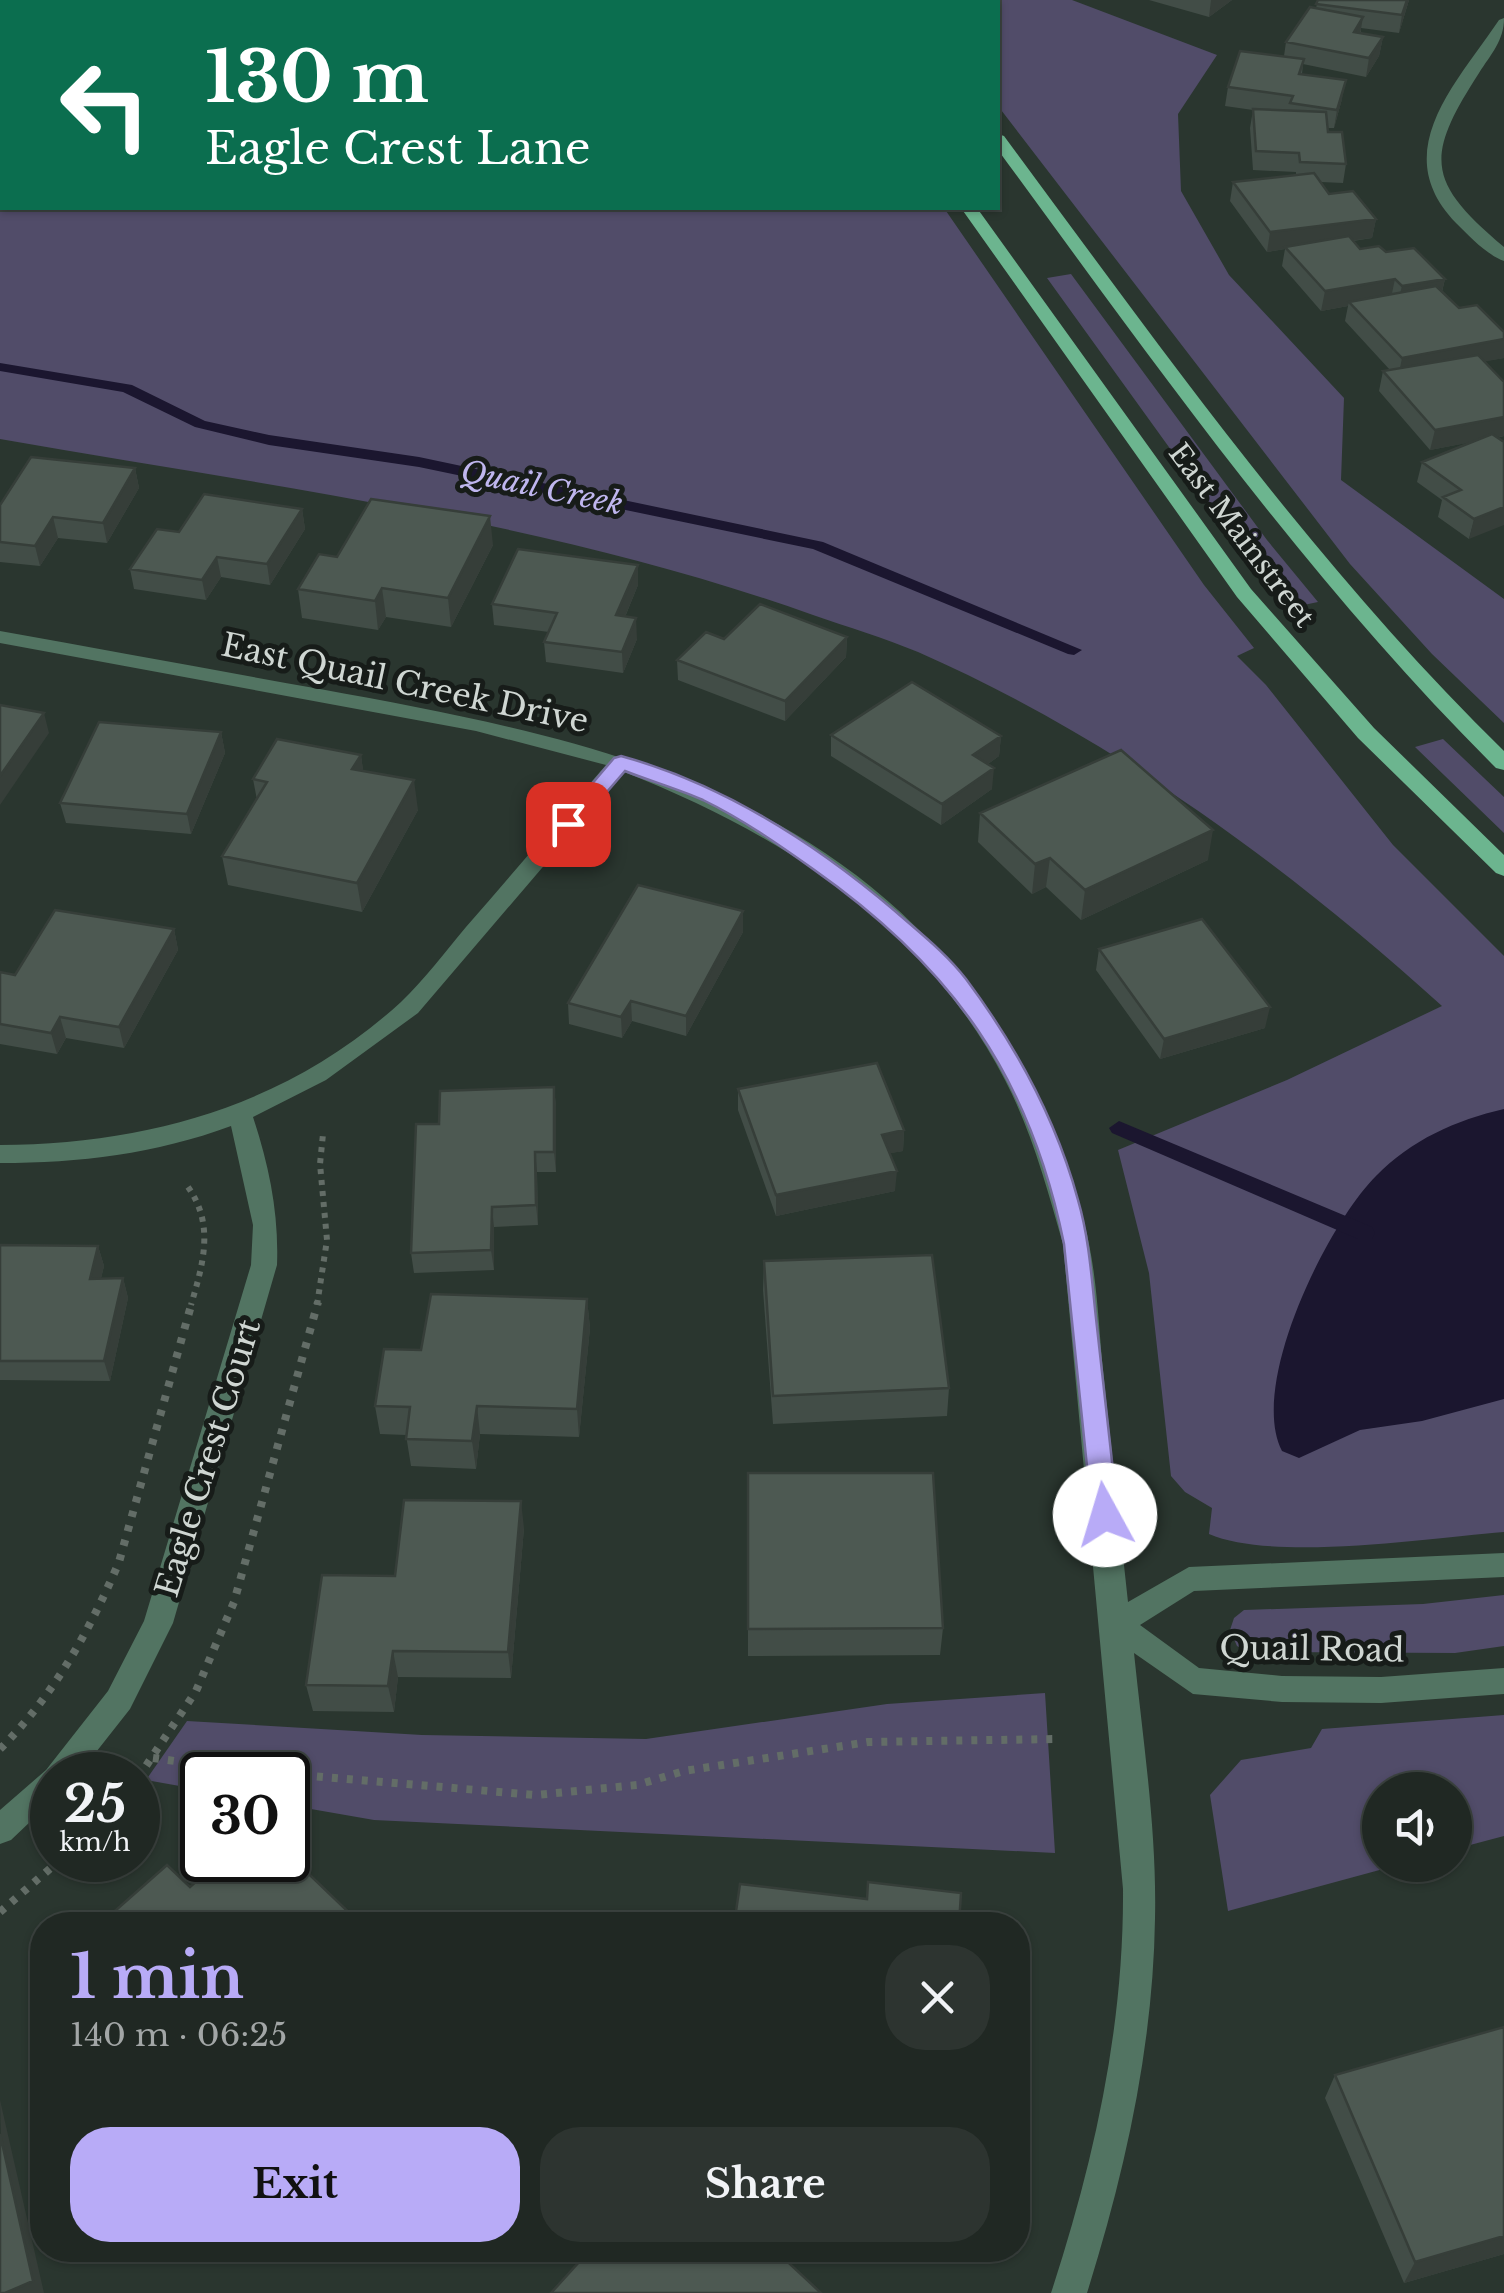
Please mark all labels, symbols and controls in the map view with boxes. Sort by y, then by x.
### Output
text: 130 m [205,34,429,121]
icon: left [40,40,170,170]
text: Eagle Crest Lane [205,120,591,176]
street label: East Mainstreet [1161,436,1322,634]
water label: Quail Creek [458,452,627,523]
street label: East Quail Creek Drive [218,625,592,741]
pin [526,782,611,867]
icon: arrive [541,797,596,852]
street label: Eagle Crest Court [147,1314,269,1602]
position arrow [1053,1463,1157,1567]
street label: Quail Road [1219,1627,1405,1671]
speed limit sign: 30 [180,1752,310,1882]
map controls [1362,1772,1472,1882]
button: sound [1362,1772,1472,1882]
text: 25 [64,1773,126,1836]
text: km/h [60,1827,130,1858]
text: 1 min [70,1940,244,2014]
button: close [885,1945,990,2050]
text: 140 m · 06:25 [70,2015,287,2055]
button: Exit [70,2127,520,2242]
button: Share [540,2127,990,2242]

